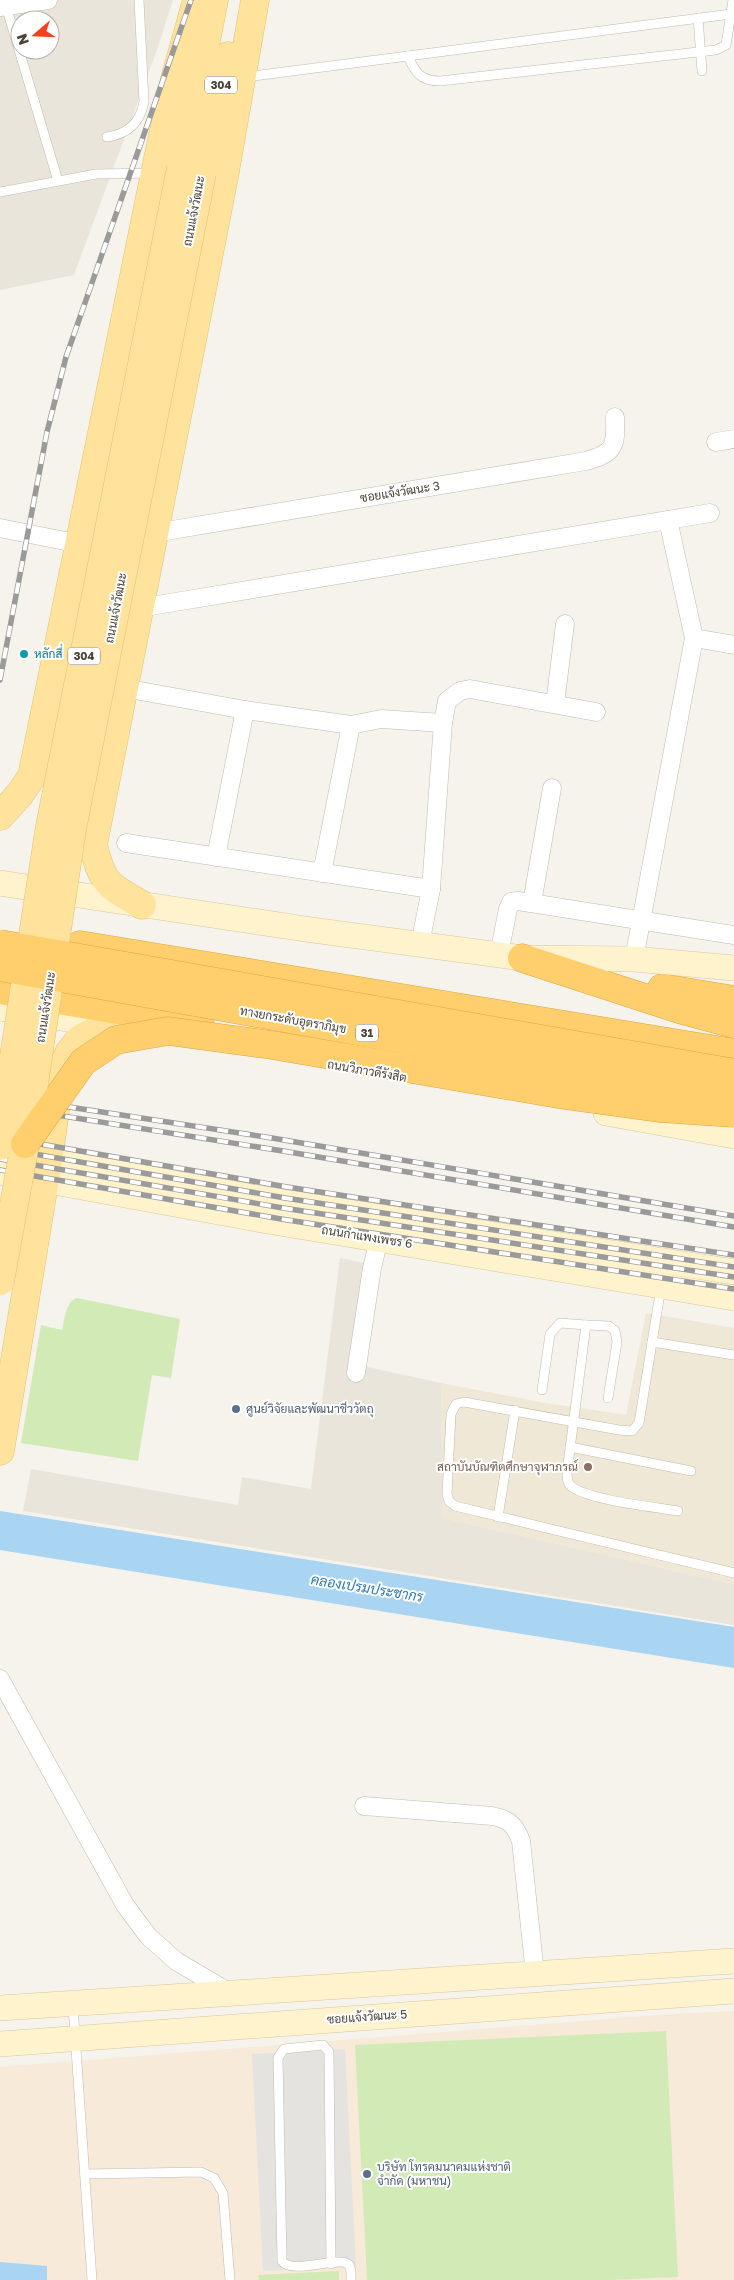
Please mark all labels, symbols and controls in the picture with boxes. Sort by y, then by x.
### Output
north arrow [10,10,60,60]
text: N [12,32,32,47]
road number: 304 [205,76,237,94]
street label: ถนนแจ้งวัฒนะ [179,174,208,247]
street label: ซอยแจ้งวัฒนะ 3 [359,478,441,505]
street label: ถนนแจ้งวัฒนะ [101,571,130,644]
place label: หลักสี่ [34,643,63,661]
marker: หลักสี่ [18,648,30,660]
road number: 304 [68,648,100,664]
street label: ถนนแจ้งวัฒนะ [33,970,59,1043]
street label: ทางยกระดับอุตราภิมุข [238,1003,347,1038]
road number: 31 [356,1024,378,1042]
street label: ถนนวิภาวดีรังสิต [326,1056,408,1085]
street label: ถนนกำแพงเพชร 6 [321,1222,414,1251]
place label: ศูนย์วิจัยและพัฒนาชีววัตถุ [246,1401,374,1418]
marker: ศูนย์วิจัยและพัฒนาชีววัตถุ [230,1403,242,1415]
place label: สถาบันบัณฑิตศึกษาจุฬาภรณ์ [437,1459,578,1476]
marker: สถาบันบัณฑิตศึกษาจุฬาภรณ์ [582,1461,594,1473]
water label: คลองเปรมประชากร [310,1570,426,1605]
street label: ซอยแจ้งวัฒนะ 5 [326,2006,408,2027]
place label: บริษัท โทรคมนาคมแห่งชาติ จำกัด (มหาชน) [377,2159,511,2188]
marker: บริษัท โทรคมนาคมแห่งชาติ จำกัด (มหาชน) [361,2168,373,2180]

